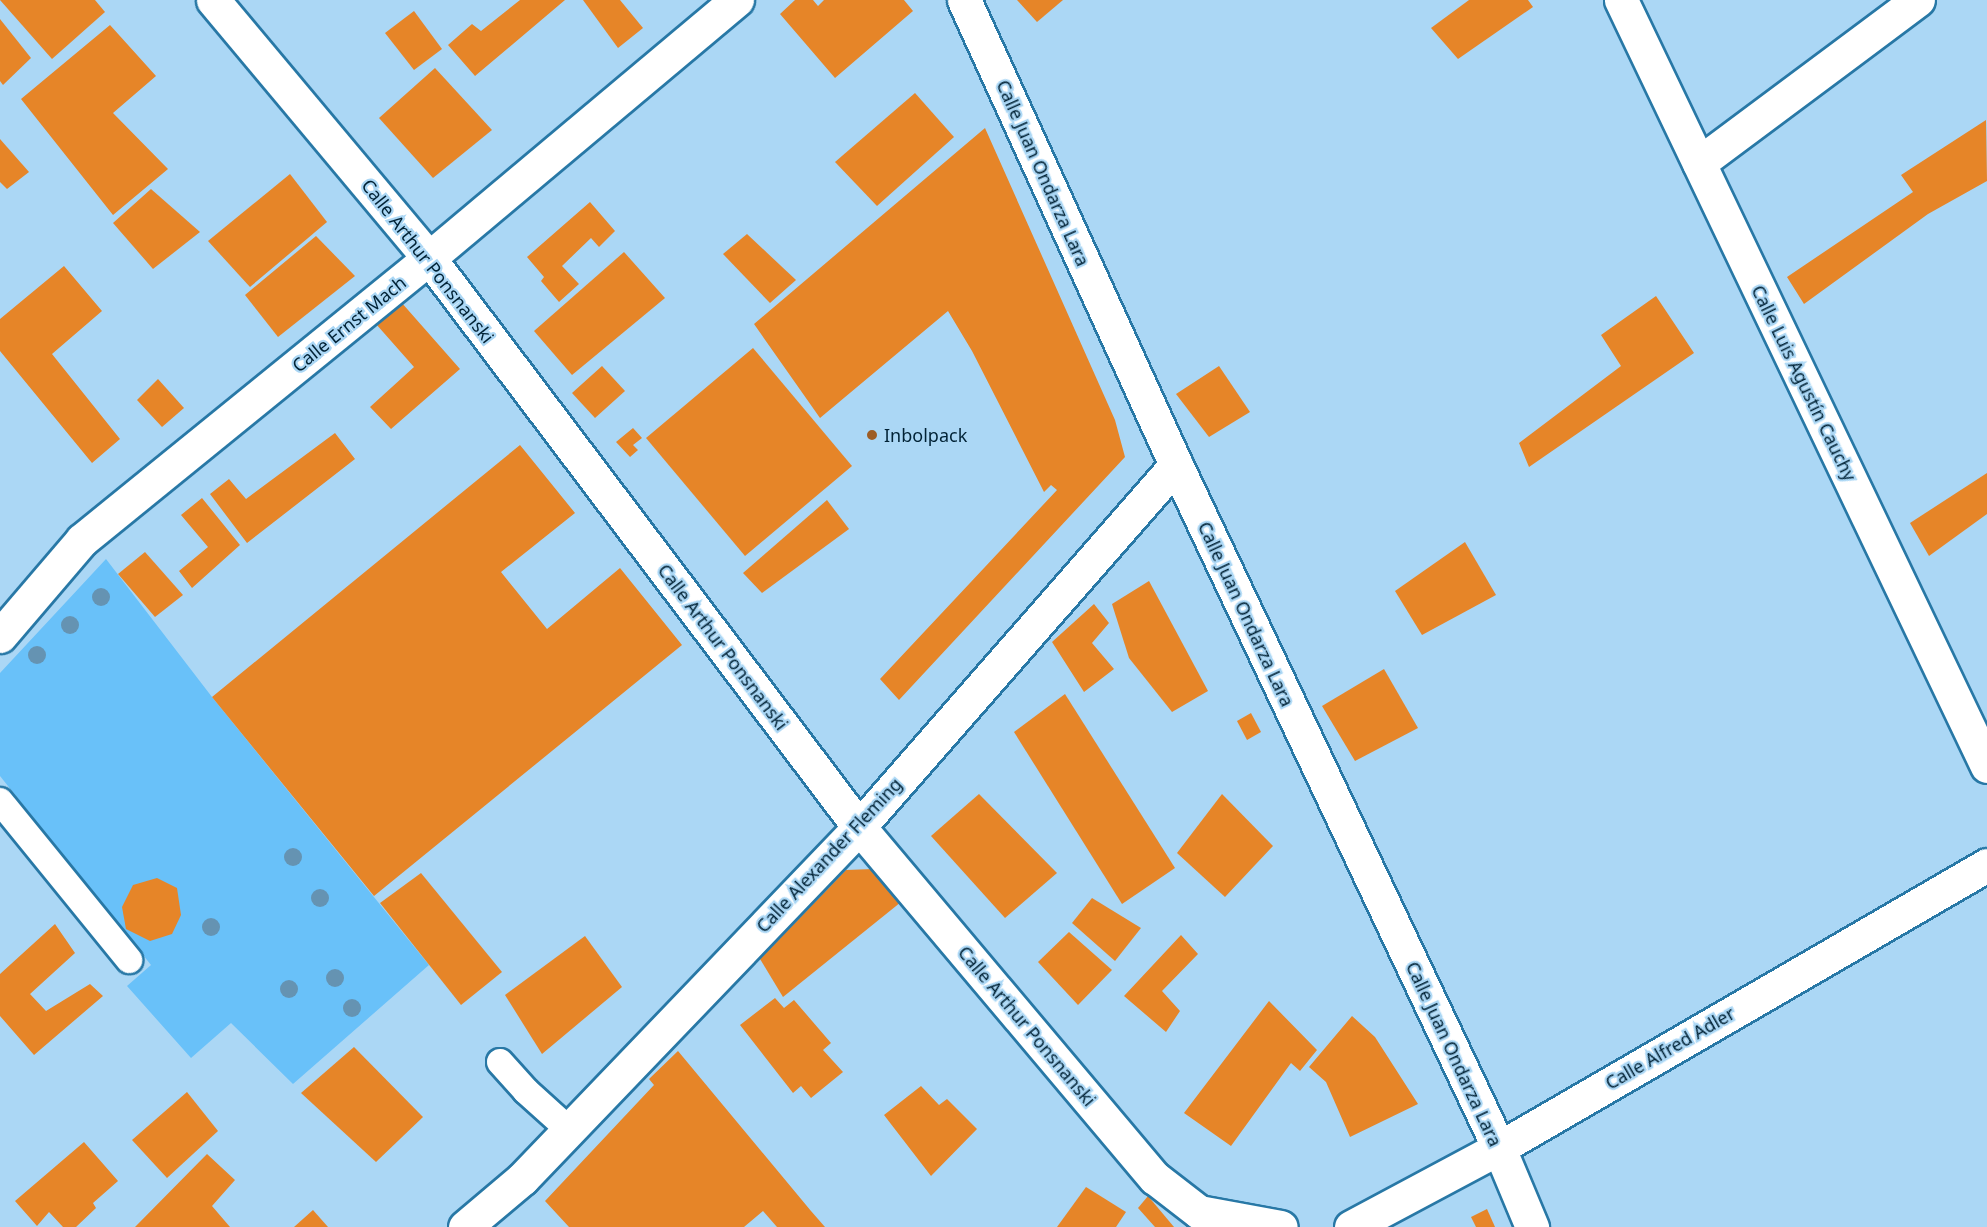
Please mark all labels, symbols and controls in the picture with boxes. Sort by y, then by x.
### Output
street label: Calle Juan Ondarza Lara [992,77,1094,269]
street label: Calle Arthur Ponsnanski [357,175,499,347]
street label: Calle Ernst Mach [288,272,410,376]
street label: Calle Luis Agustín Cauchy [1747,282,1861,484]
place label: Inbolpack [884,424,967,446]
marker: Inbolpack [865,428,879,442]
street label: Calle Juan Ondarza Lara [1194,518,1298,710]
street label: Calle Arthur Ponsnanski [654,560,792,734]
street label: Calle Alexander Fleming [752,773,906,937]
street label: Calle Arthur Ponsnanski [954,942,1100,1110]
street label: Calle Juan Ondarza Lara [1402,958,1506,1150]
street label: Calle Alfred Adler [1602,1002,1738,1094]

